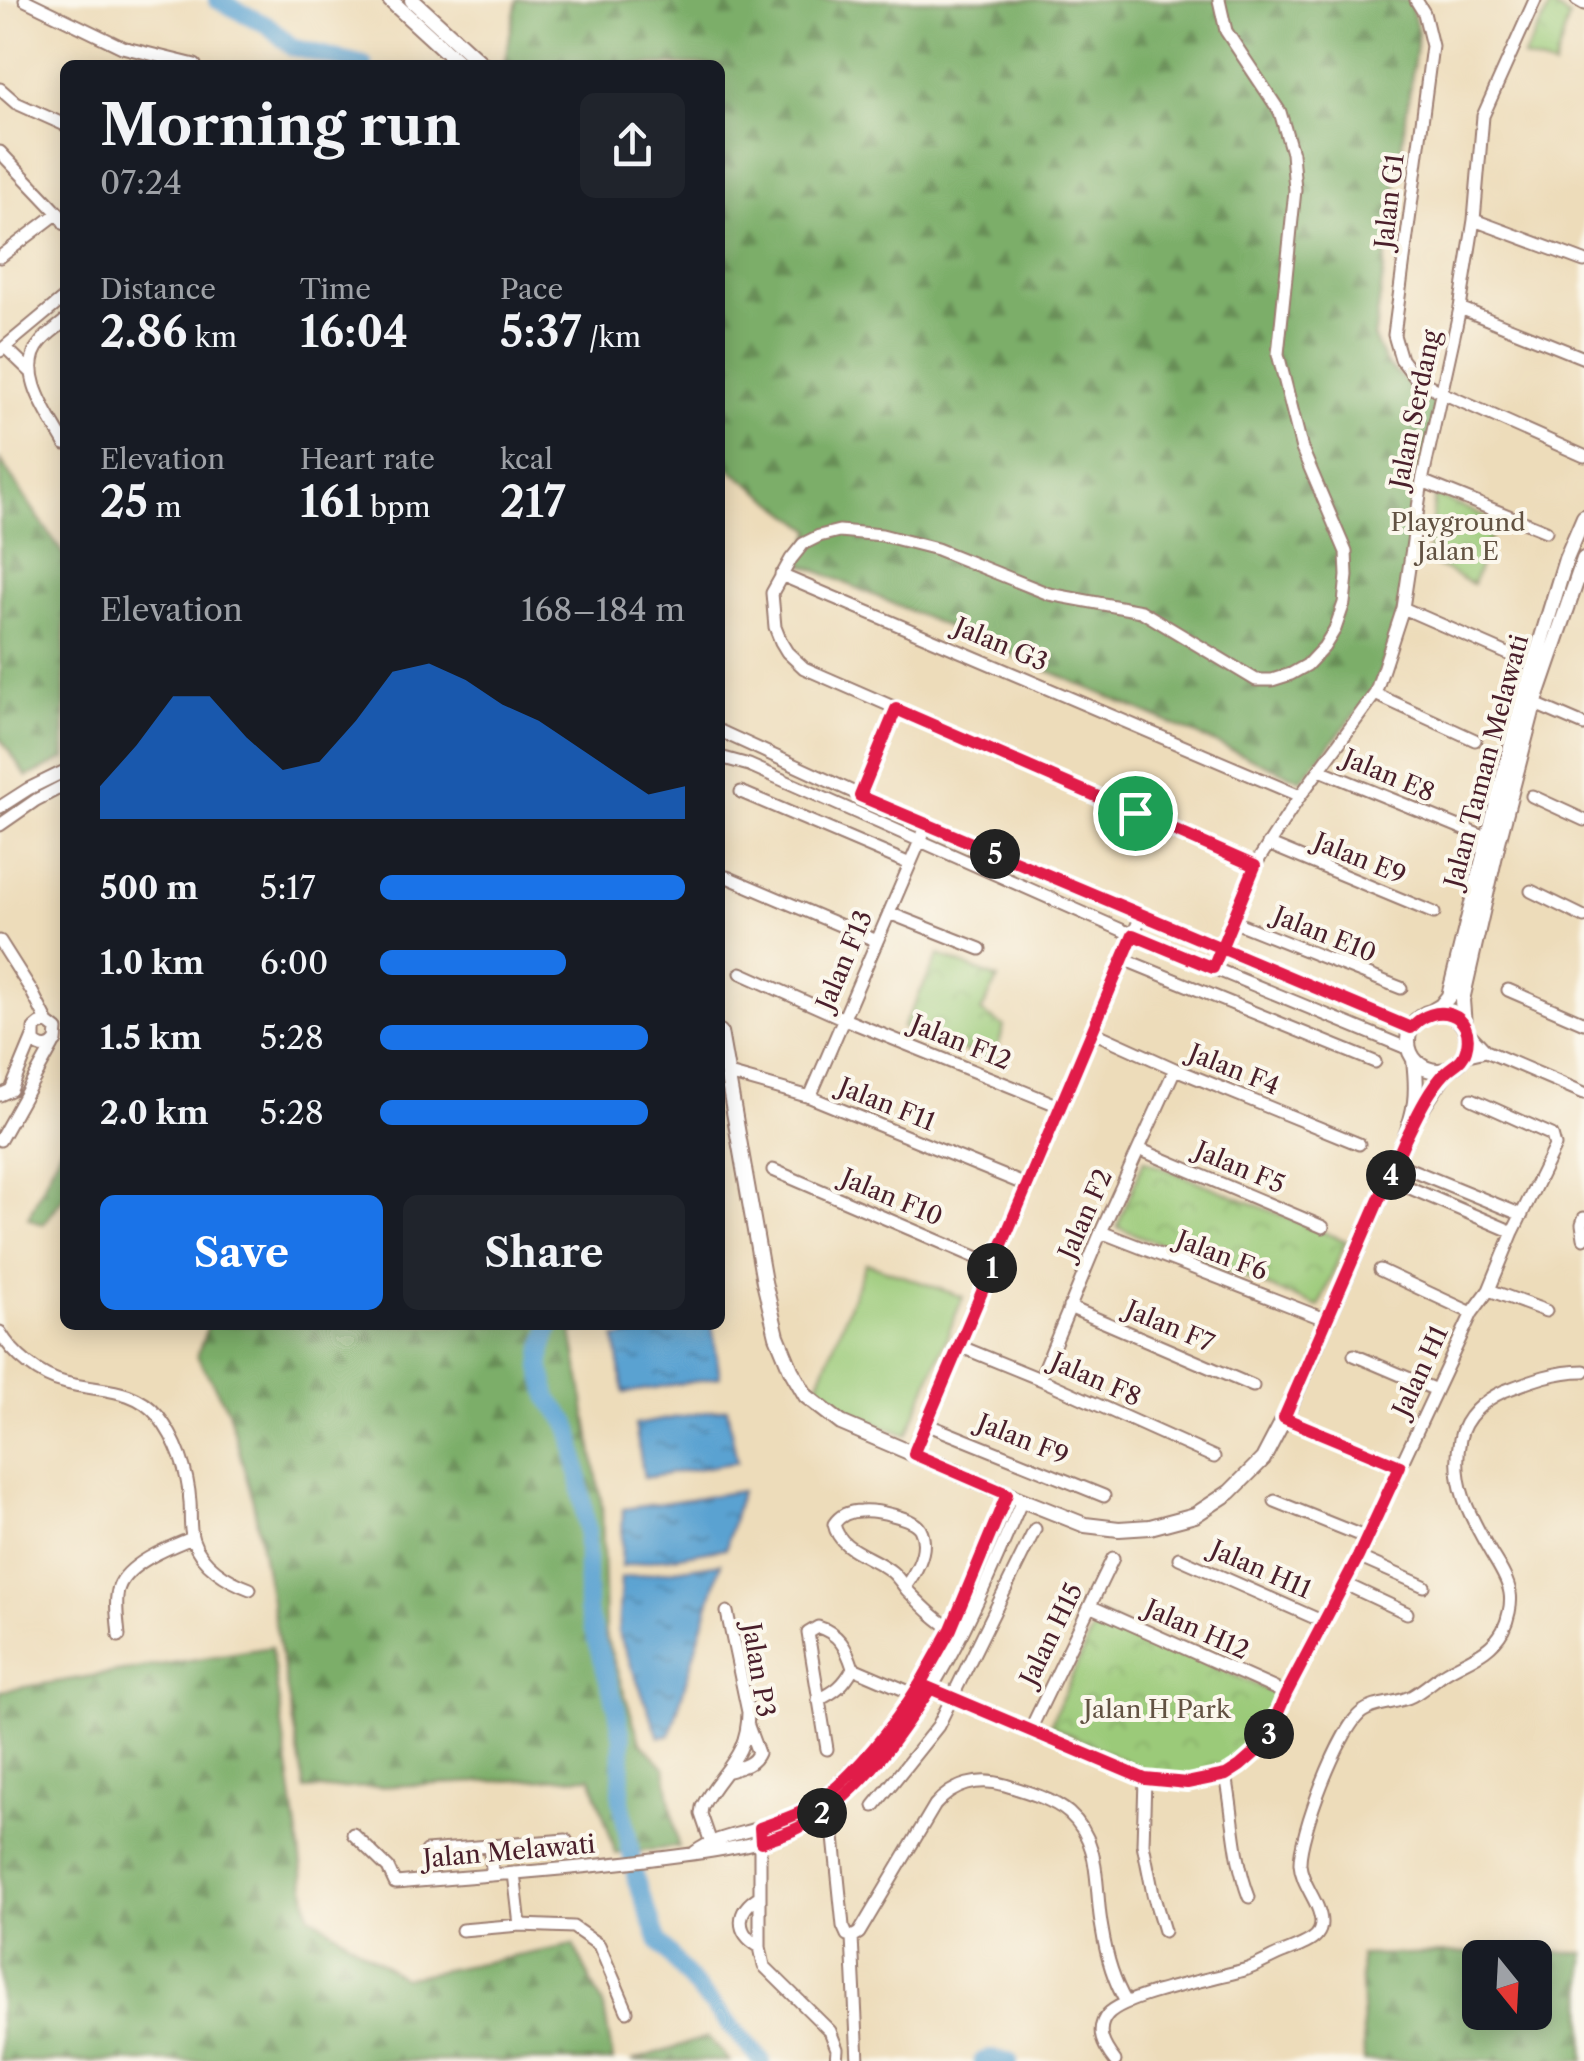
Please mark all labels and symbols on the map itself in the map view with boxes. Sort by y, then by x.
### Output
street label: Jalan G1 [1368,151,1411,254]
street label: Jalan Serdang [1383,326,1448,495]
park label: Playground Jalan E [1391,507,1525,567]
street label: Jalan G3 [946,609,1052,678]
street label: Jalan Taman Melawati [1437,631,1535,895]
street label: Jalan E8 [1335,741,1439,809]
pin [1093,771,1178,856]
street label: Jalan E9 [1306,825,1410,891]
pin: 5 [970,829,1020,879]
street label: Jalan E10 [1265,898,1381,969]
street label: Jalan F13 [808,906,879,1018]
street label: Jalan F12 [902,1007,1016,1077]
street label: Jalan F4 [1180,1036,1284,1102]
street label: Jalan F11 [830,1070,940,1138]
street label: Jalan F5 [1187,1133,1289,1200]
pin: 4 [1366,1150,1416,1200]
street label: Jalan F10 [833,1161,947,1233]
street label: Jalan F2 [1050,1164,1119,1268]
street label: Jalan F6 [1168,1222,1272,1287]
pin: 1 [967,1243,1017,1293]
street label: Jalan F7 [1117,1292,1219,1359]
street label: Jalan H1 [1384,1320,1455,1425]
street label: Jalan F8 [1042,1344,1146,1413]
street label: Jalan F9 [969,1406,1073,1472]
street label: Jalan H11 [1202,1532,1316,1606]
street label: Jalan H15 [1012,1578,1090,1694]
street label: Jalan H12 [1136,1591,1254,1666]
street label: Jalan P3 [735,1617,781,1719]
park label: Jalan H Park [1079,1694,1232,1725]
pin: 3 [1244,1709,1294,1759]
pin: 2 [797,1788,847,1838]
street label: Jalan Melawati [418,1828,597,1875]
north arrow [1462,1940,1552,2030]

